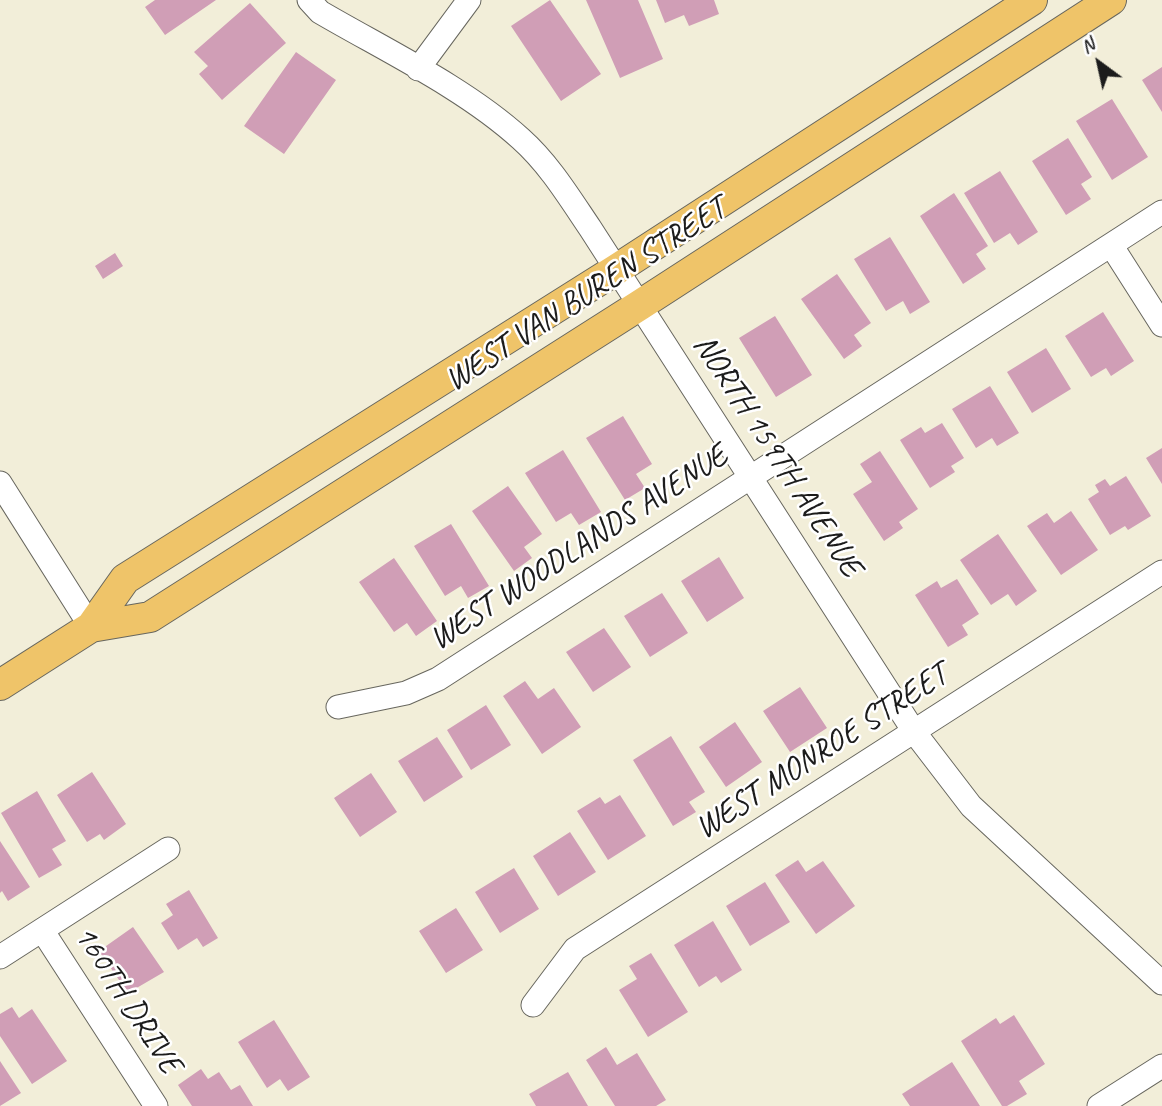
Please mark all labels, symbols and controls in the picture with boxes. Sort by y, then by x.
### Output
north arrow [1064,28,1134,98]
text: N [1076,32,1099,59]
street label: WEST VAN BUREN STREET [438,189,734,401]
street label: NORTH 159TH AVENUE [684,327,870,585]
street label: WEST WOODLANDS AVENUE [422,437,736,659]
street label: WEST MONROE STREET [688,656,956,848]
street label: 160TH DRIVE [64,919,190,1081]

